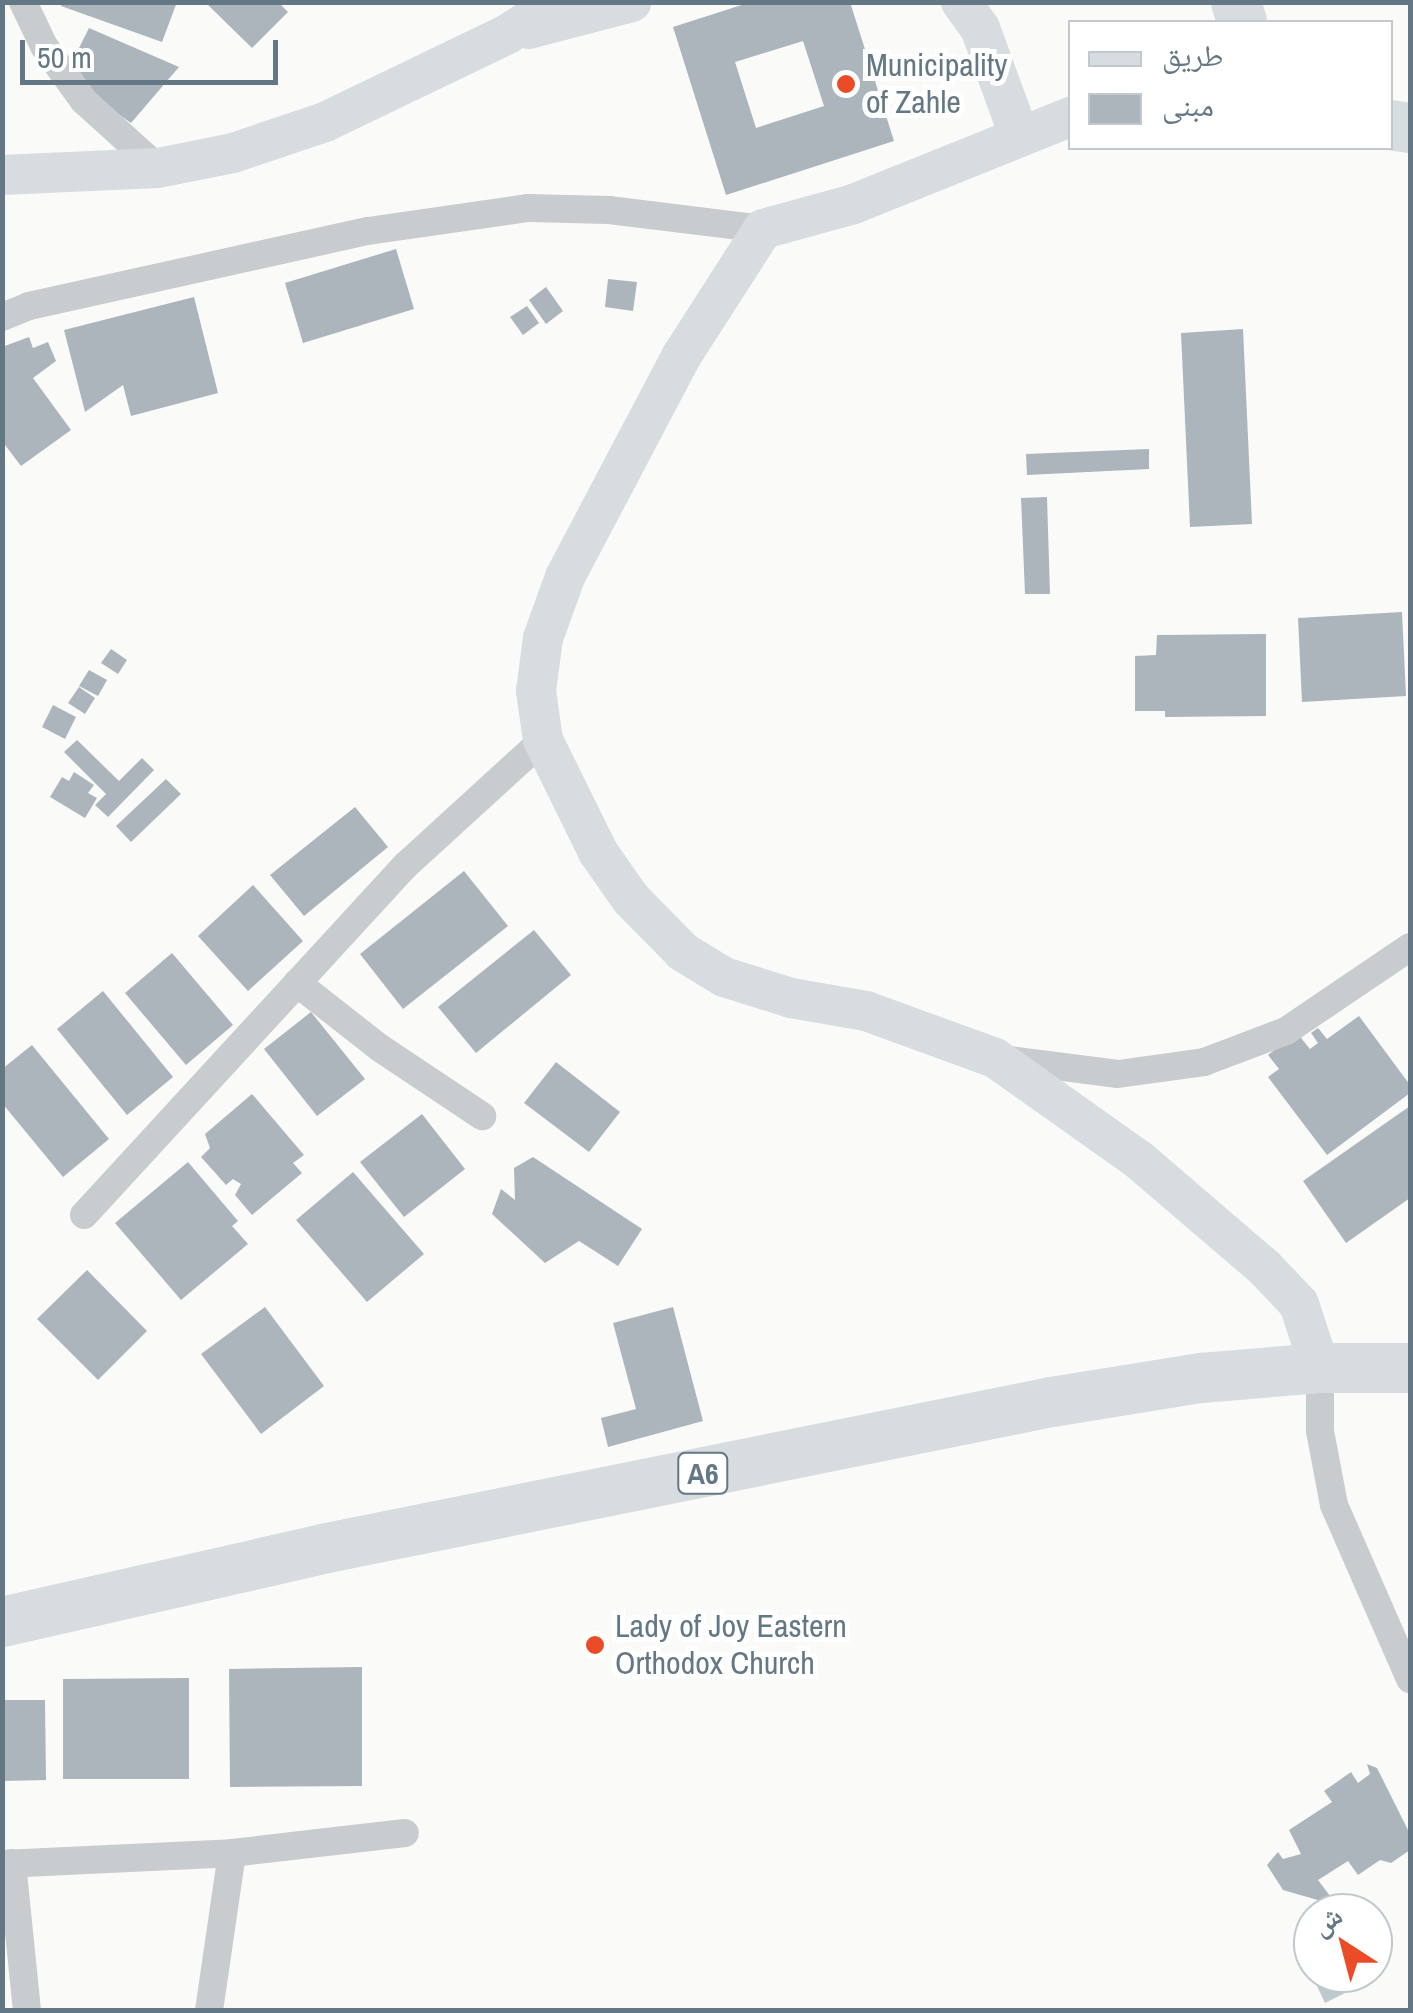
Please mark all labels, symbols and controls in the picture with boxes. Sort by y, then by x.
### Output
scale bar [25,20,282,82]
legend [1068,20,1393,150]
text: طريق [1162,35,1223,75]
text: 50 m [37,37,92,77]
place label: Municipality of Zahle [866,47,1007,122]
marker: Municipality of Zahle [835,73,857,95]
text: مبنى [1162,85,1214,125]
road number: A6 [676,1448,730,1498]
place label: Lady of Joy Eastern Orthodox Church [615,1608,847,1683]
marker: Lady of Joy Eastern Orthodox Church [584,1634,606,1656]
north arrow [1293,1893,1393,1993]
text: ش [1303,1896,1350,1944]

